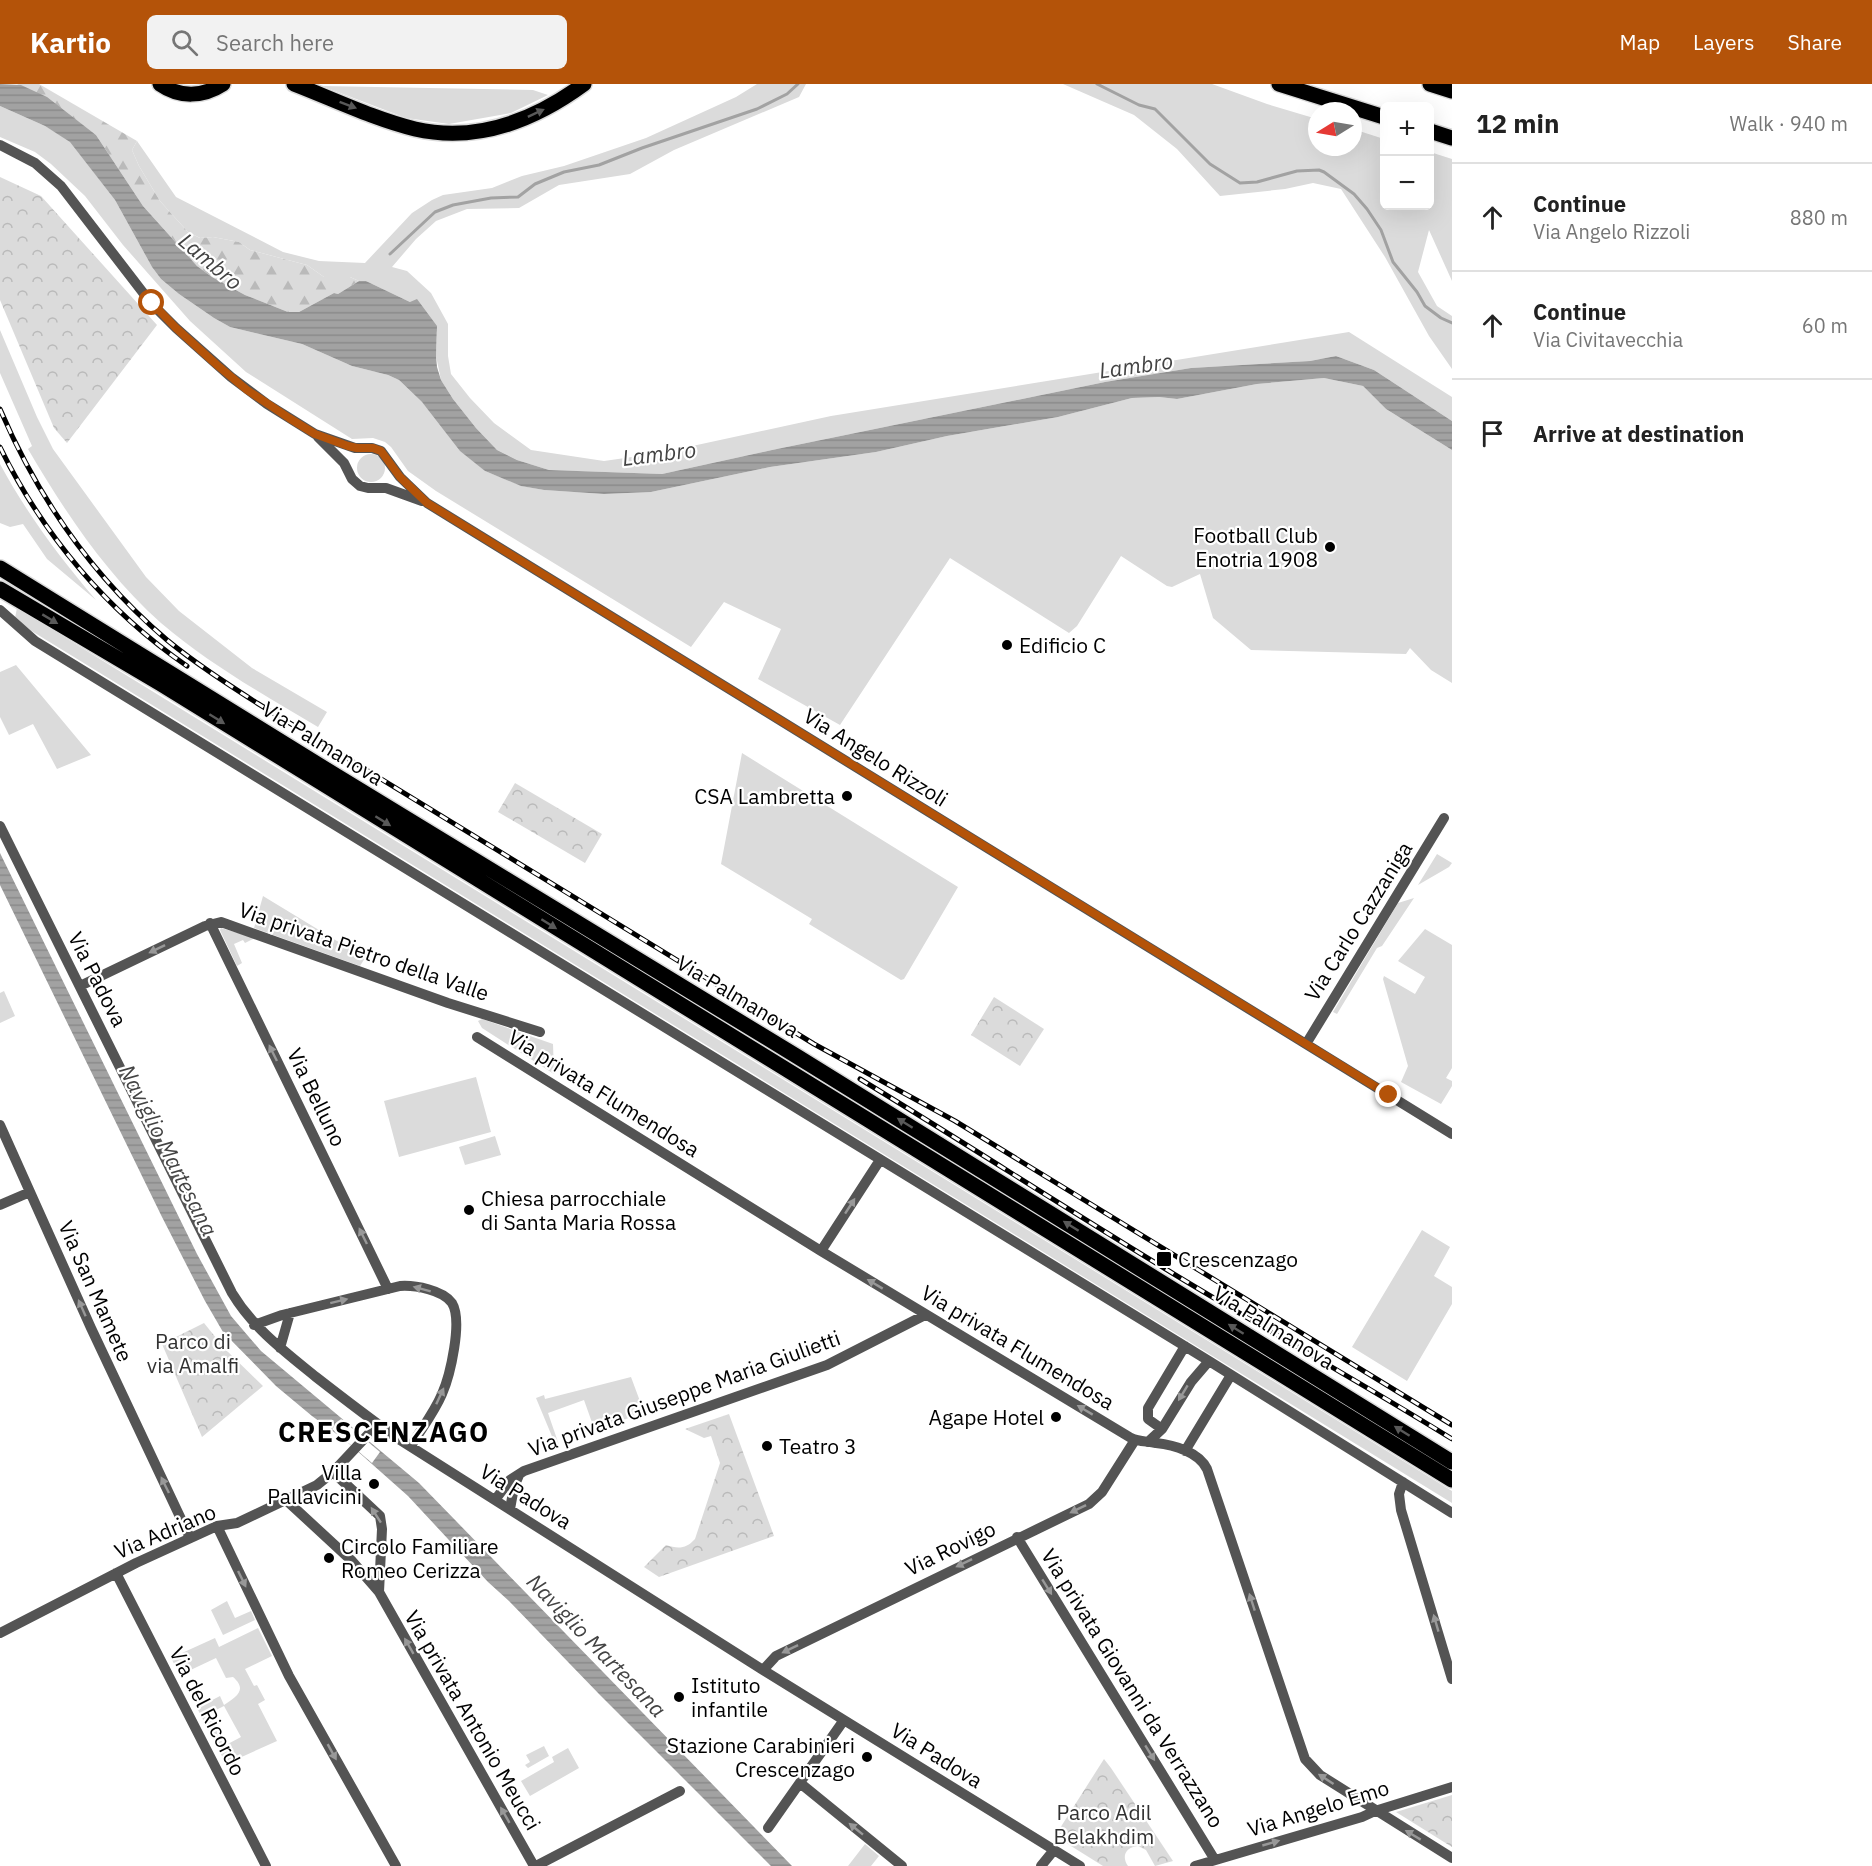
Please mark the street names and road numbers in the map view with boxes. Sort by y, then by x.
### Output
street label: Via Palmanova [257,695,389,791]
street label: Via Angelo Rizzoli [799,701,953,813]
street label: Via Carlo Cazzaniga [1298,836,1418,1006]
street label: Via privata Pietro della Valle [235,895,493,1007]
street label: Via Padova [62,927,134,1031]
street label: Via Palmanova [672,948,804,1044]
street label: Via privata Flumendosa [503,1023,705,1163]
street label: Via Belluno [281,1043,353,1151]
street label: Via San Mamete [52,1216,140,1366]
street label: Via privata Flumendosa [916,1278,1120,1416]
street label: Via Palmanova [1208,1279,1340,1375]
street label: Via privata Giuseppe Maria Giulietti [524,1323,844,1463]
street label: Via Padova [475,1457,577,1535]
street label: Via Adriano [110,1497,220,1565]
street label: Via Rovigo [900,1514,1000,1582]
street label: Via privata Giovanni da Verrazzano [1035,1543,1231,1833]
street label: Via privata Antonio Meucci [399,1605,547,1835]
street label: Via del Ricordo [164,1642,252,1780]
street label: Via Padova [886,1716,988,1794]
street label: Via Angelo Emo [1244,1773,1392,1843]

